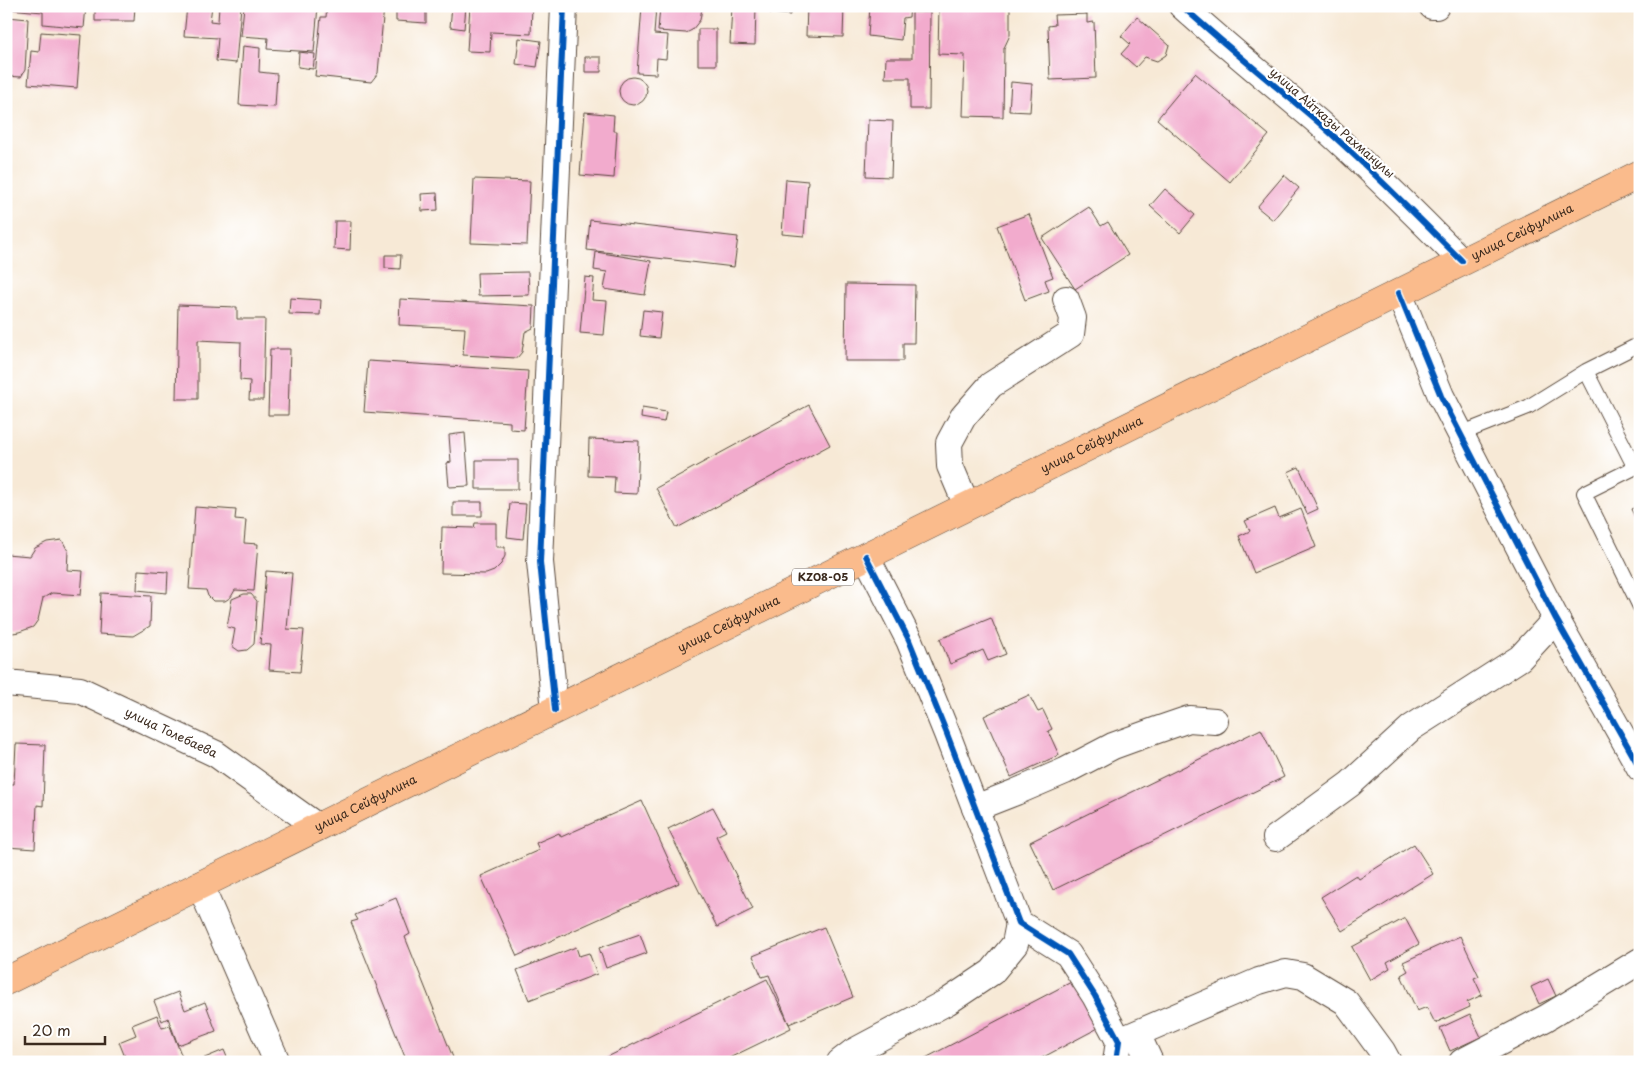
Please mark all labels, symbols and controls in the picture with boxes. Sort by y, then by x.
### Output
street label: улица Айтказы Рахманулы [1266,63,1399,182]
street label: улица Сейфуллина [1467,198,1576,264]
street label: улица Сейфуллина [1037,411,1146,477]
road number: KZ08-05 [792,568,854,586]
street label: улица Сейфуллина [674,590,783,656]
street label: улица Толебаева [122,702,221,762]
street label: улица Сейфуллина [311,769,420,835]
scale bar [25,1013,105,1045]
text: 20 m [32,1018,71,1041]

